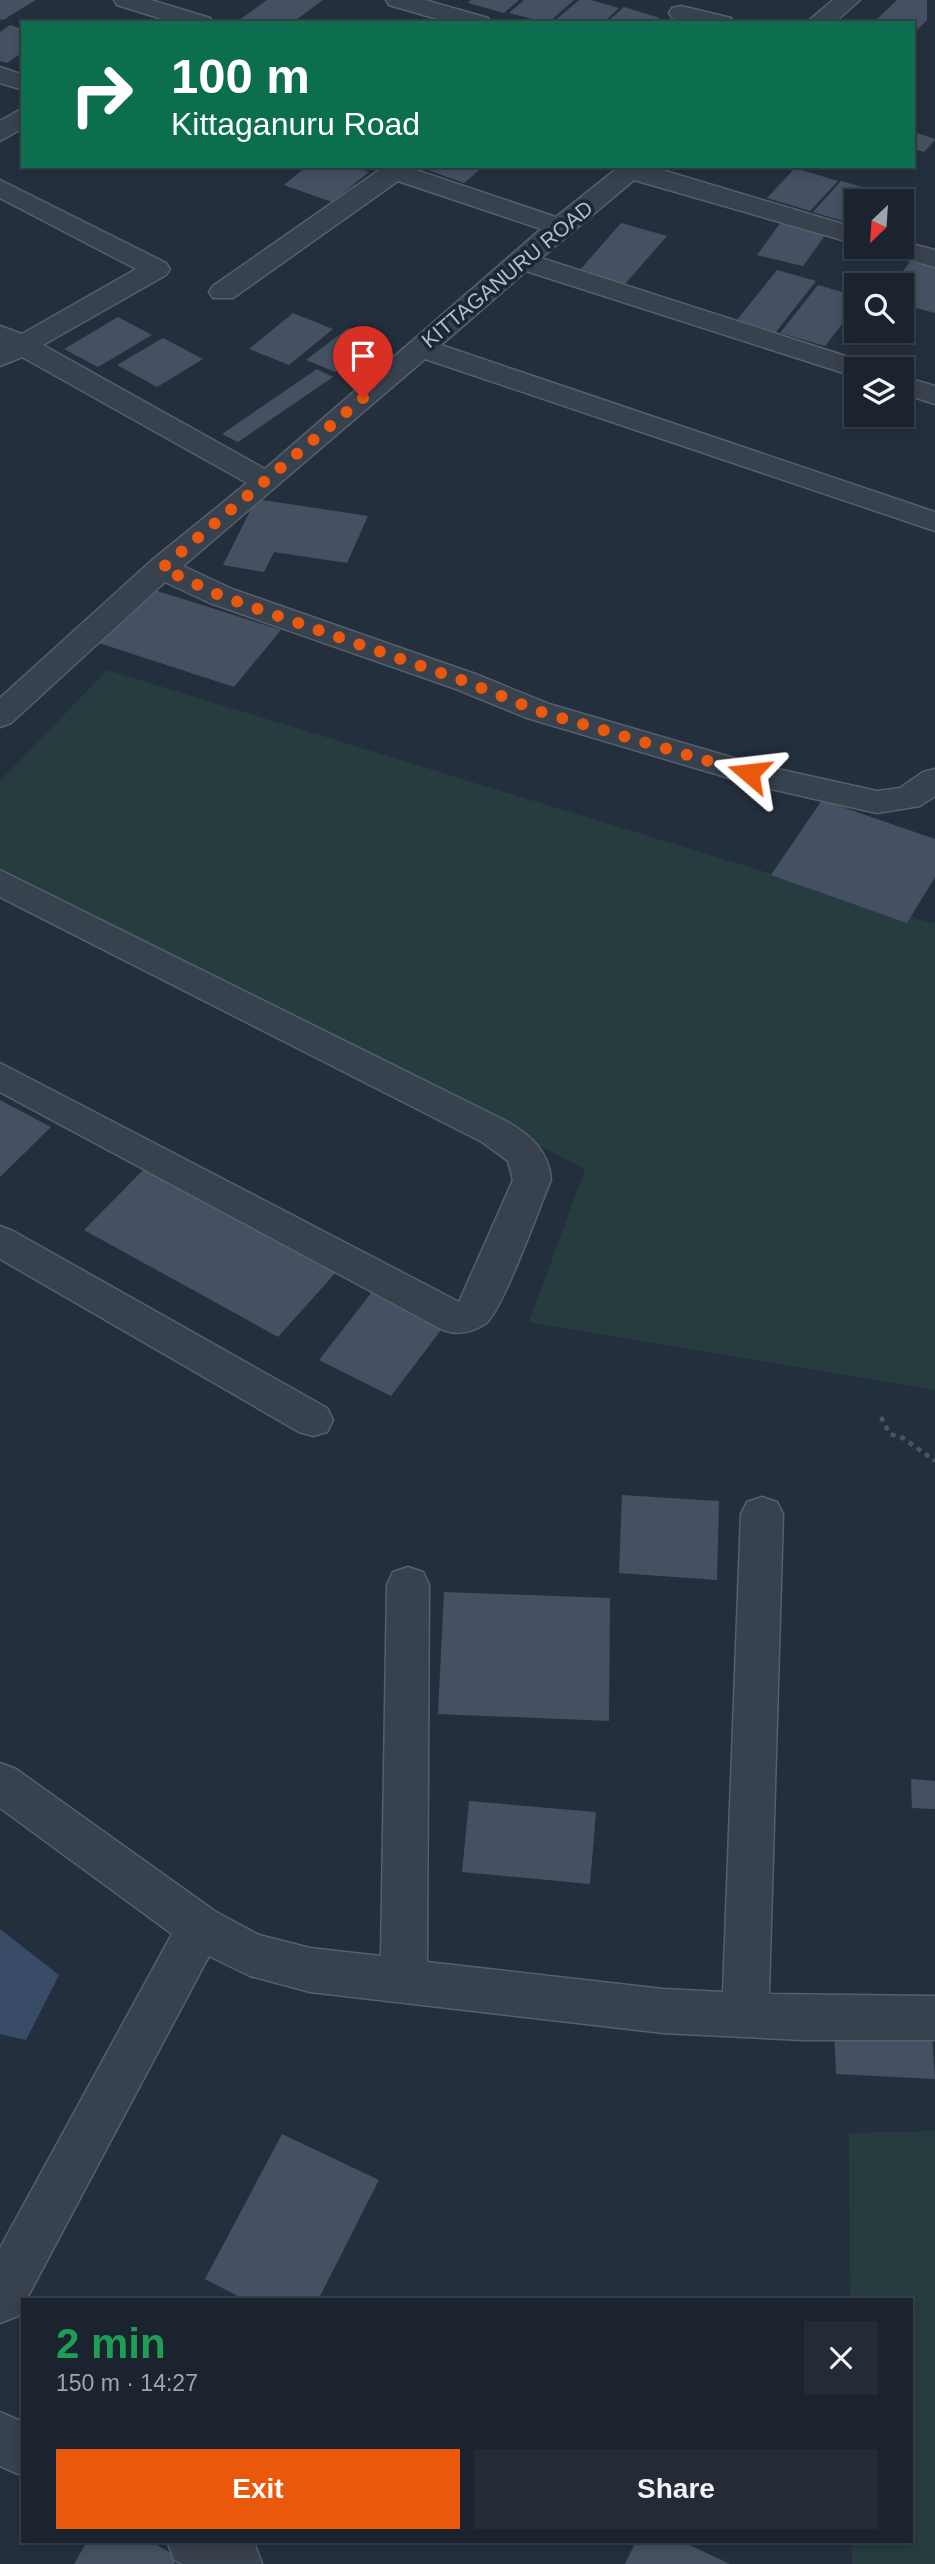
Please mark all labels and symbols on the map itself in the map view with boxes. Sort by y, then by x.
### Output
north arrow [844,189,914,259]
street label: KITTAGANURU ROAD [417,196,597,352]
pin [333,326,393,398]
position arrow [712,736,786,810]

